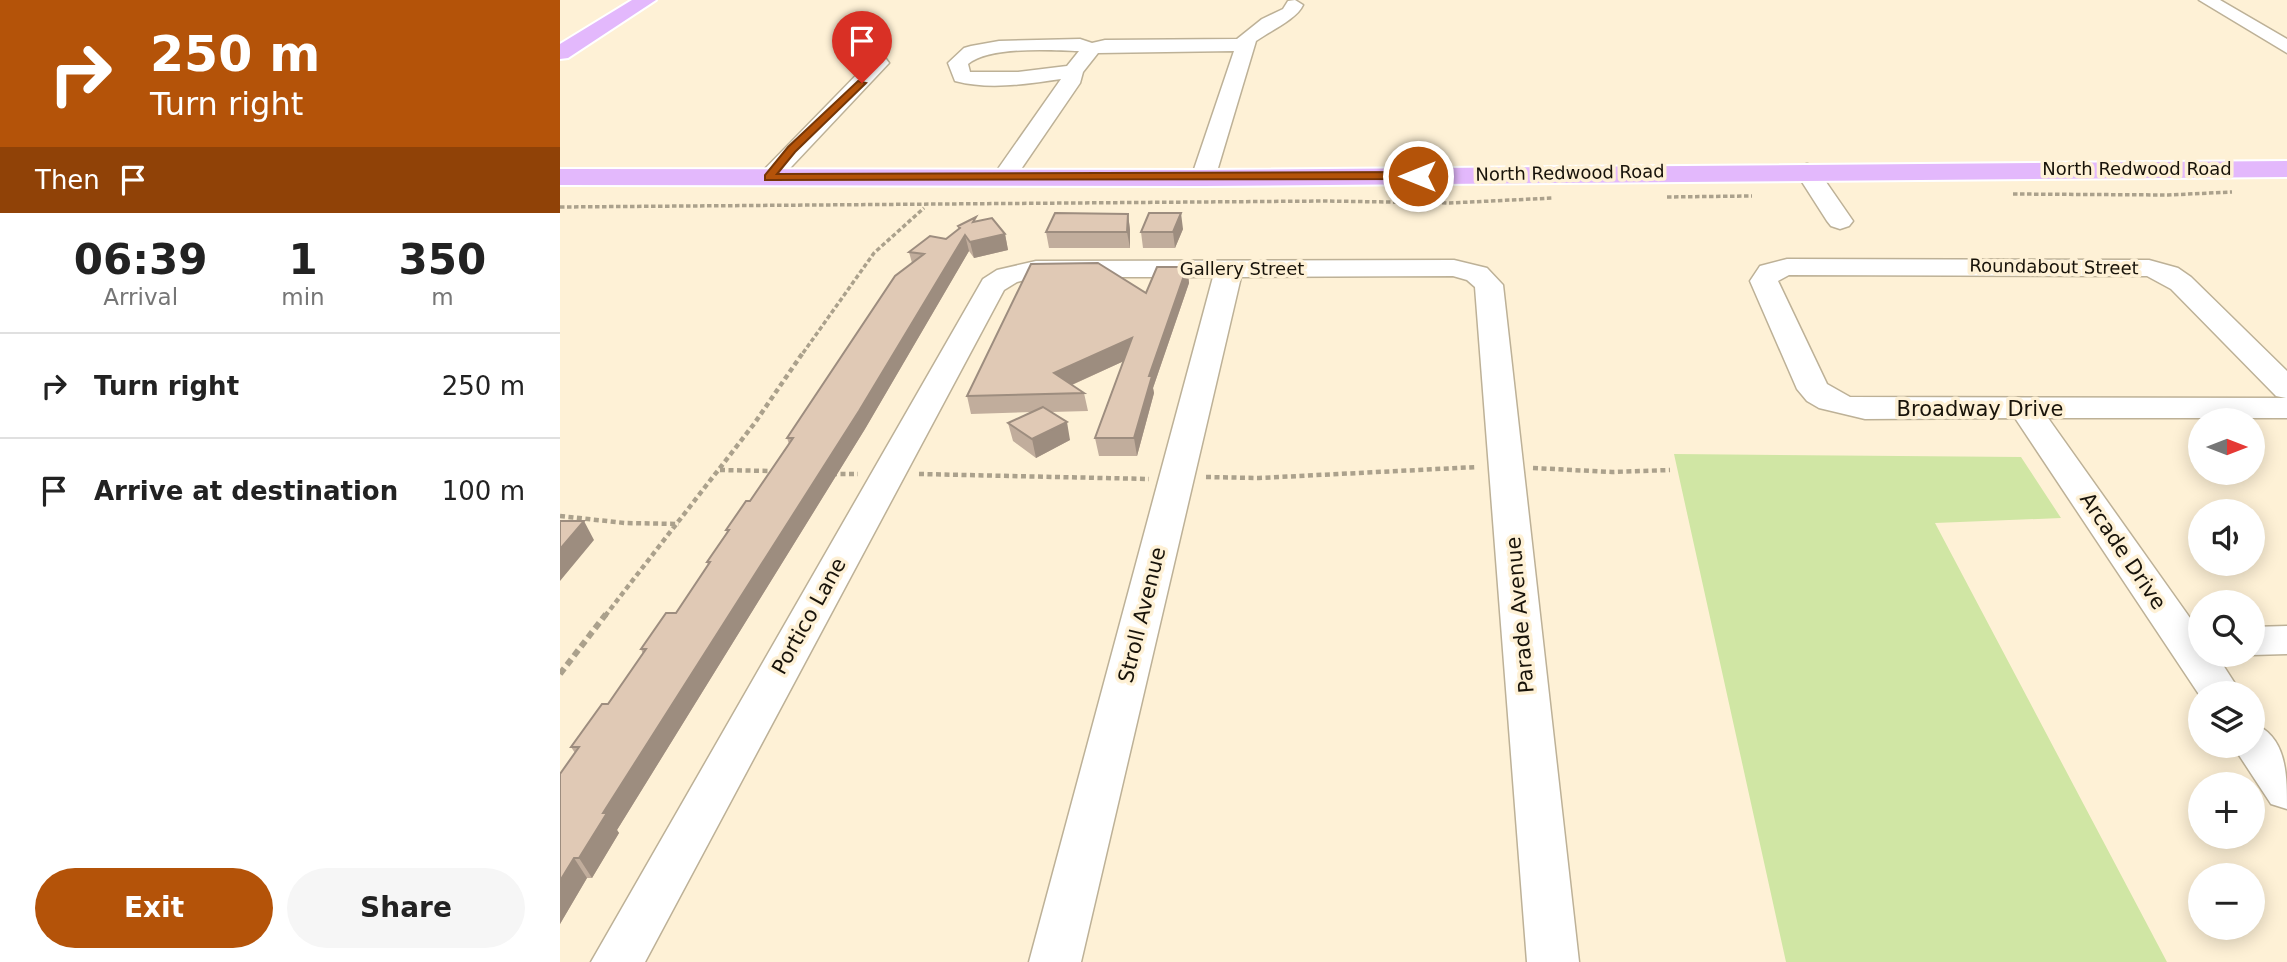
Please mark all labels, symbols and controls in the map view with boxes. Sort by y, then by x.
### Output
pin [832,11,892,83]
icon: arrive [843,22,881,60]
text: 250 m [150,26,320,83]
icon: right [35,28,126,119]
text: Turn right [150,85,303,123]
position arrow [1381,139,1455,213]
street label: North Redwood Road [2042,158,2232,179]
street label: North Redwood Road [1475,160,1665,185]
icon: arrive [114,161,152,199]
text: Then [35,165,100,195]
text: 06:39 [74,235,208,284]
text: 1 [288,235,318,284]
text: 350 [399,235,486,284]
street label: Roundabout Street [1969,255,2139,278]
street label: Gallery Street [1180,258,1304,279]
text: Arrival [103,284,178,310]
text: min [281,284,325,310]
text: m [431,284,454,310]
icon: right [35,367,73,405]
text: Turn right [94,371,239,401]
text: 250 m [442,371,525,401]
street label: Broadway Drive [1897,397,2063,421]
north arrow [2188,408,2264,485]
map controls [2188,408,2265,940]
icon: arrive [35,472,73,510]
text: Arrive at destination [94,476,398,506]
text: 100 m [442,476,525,506]
street label: Arcade Drive [2075,488,2171,614]
button: sound [2188,499,2265,576]
street label: Parade Avenue [1501,536,1539,694]
street label: Stroll Avenue [1114,545,1170,685]
street label: Portico Lane [767,554,851,678]
button: search [2188,590,2265,667]
button: layers [2188,681,2265,758]
button: + [2188,772,2265,849]
button: − [2188,863,2265,940]
button: Exit [35,868,273,948]
button: Share [287,868,525,948]

